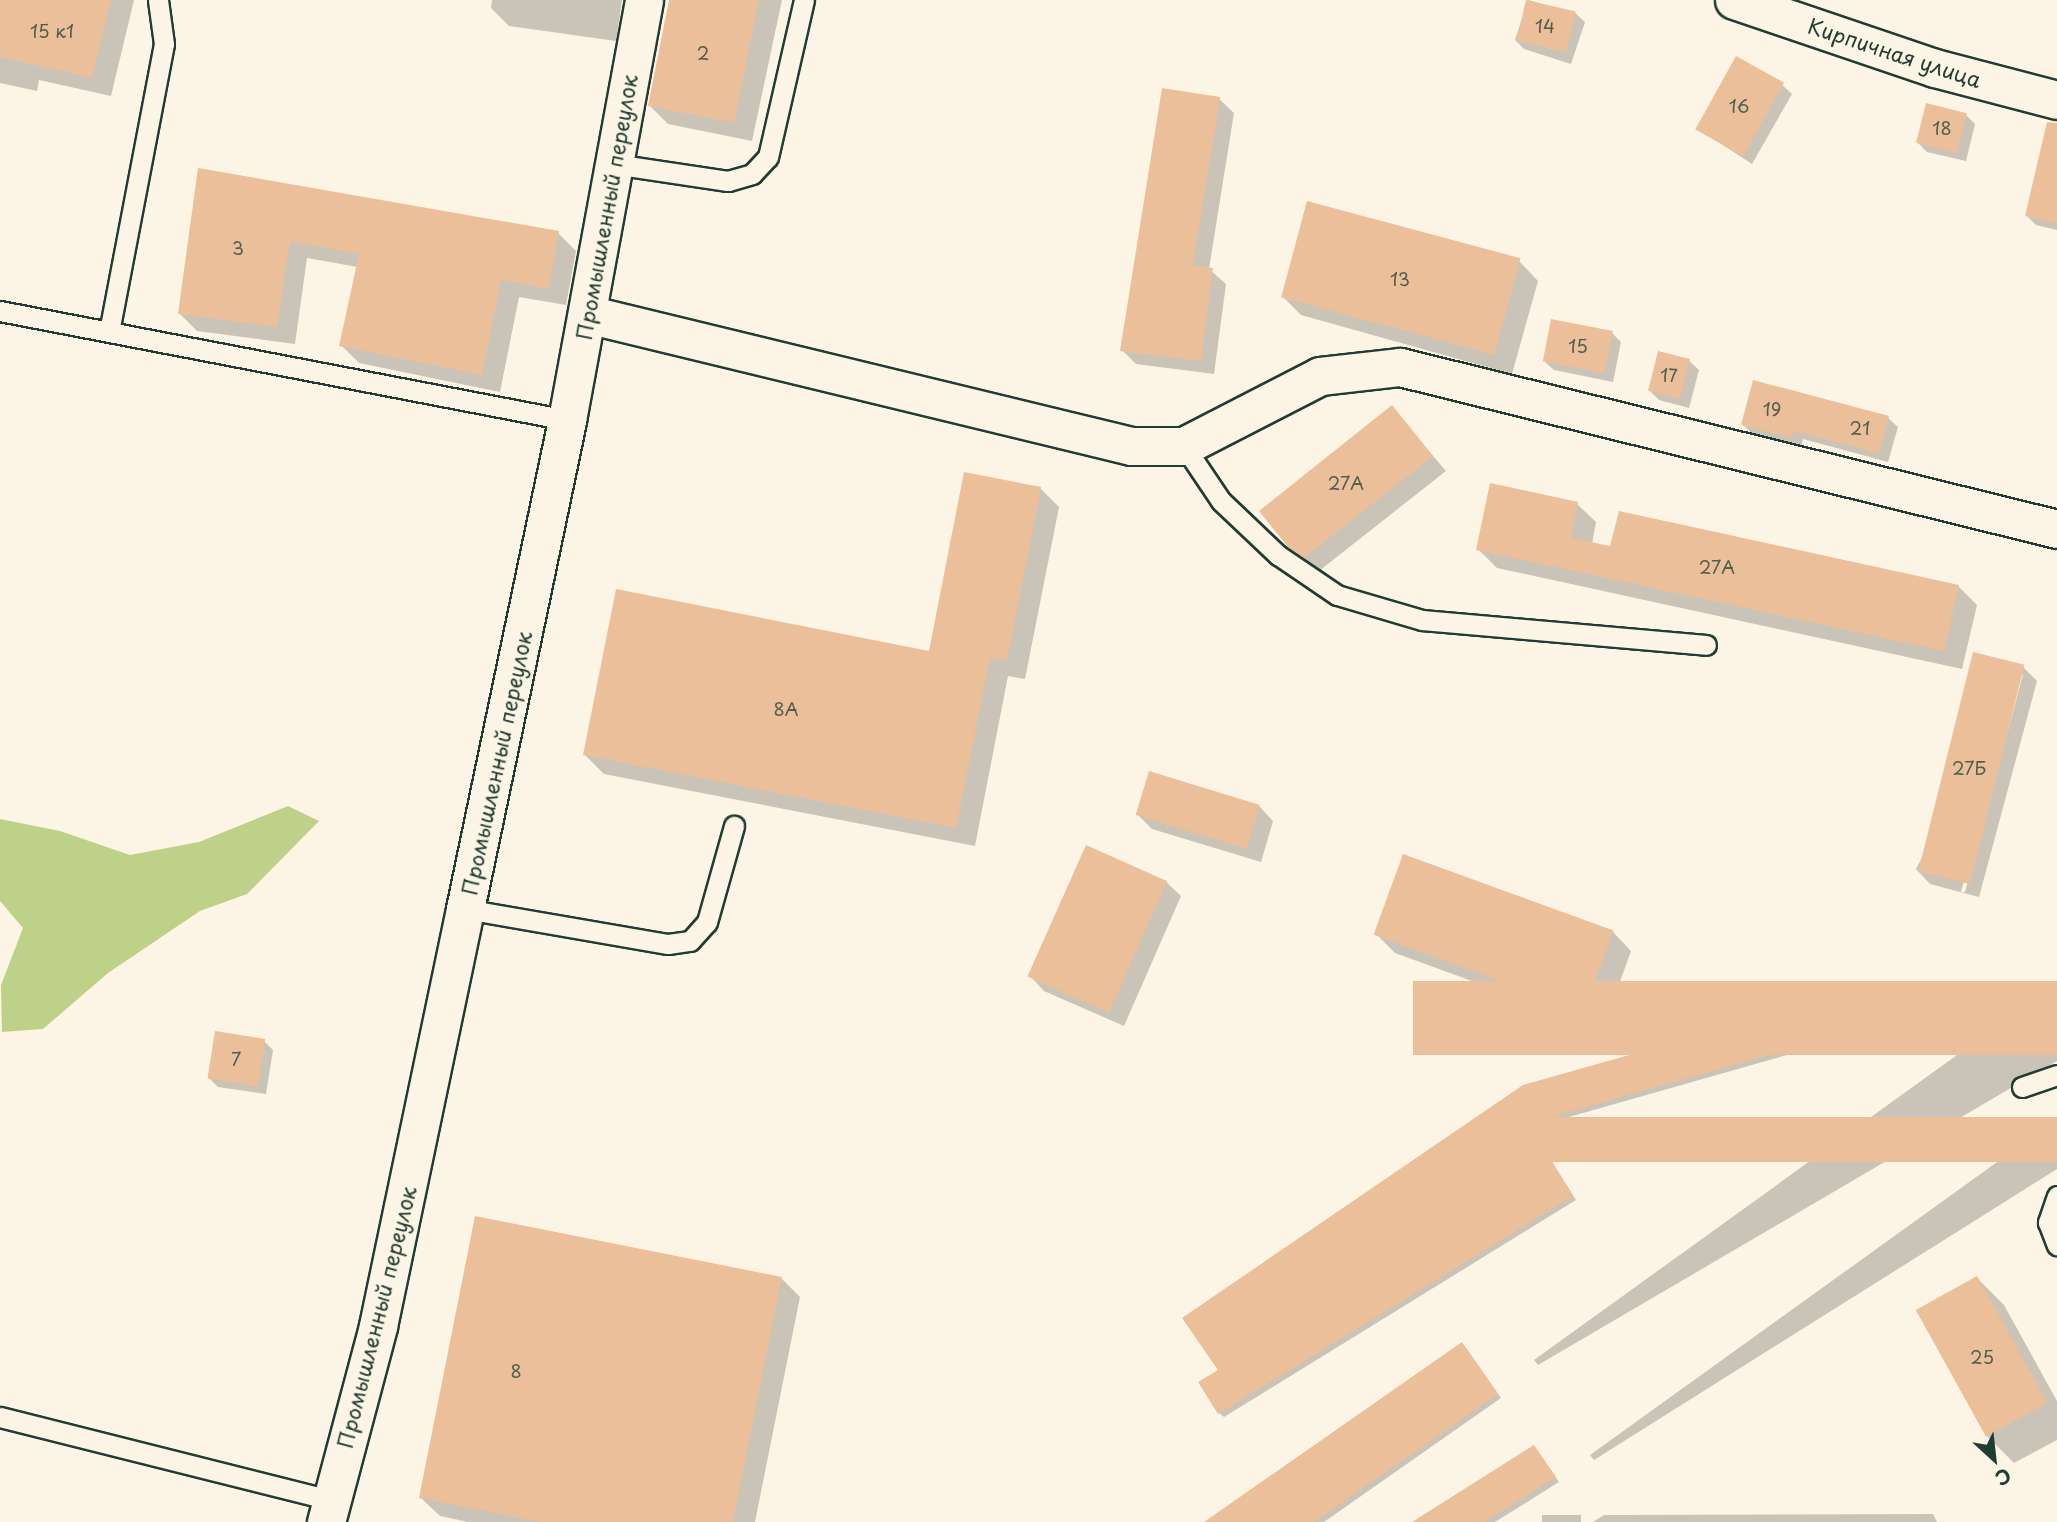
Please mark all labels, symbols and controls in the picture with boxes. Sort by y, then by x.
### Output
street label: Кирпичная улица [1805,12,1985,92]
house number: 14 [1535,15,1555,37]
house number: 15 к1 [30,20,74,42]
house number: 2 [697,42,709,64]
street label: Промышленный переулок [570,72,642,342]
house number: 16 [1729,95,1749,117]
house number: 18 [1932,117,1952,139]
house number: 3 [232,237,244,259]
house number: 13 [1390,268,1410,290]
house number: 15 [1568,335,1588,357]
house number: 17 [1660,364,1678,386]
house number: 19 [1763,398,1781,420]
house number: 21 [1850,417,1870,439]
house number: 27А [1328,472,1364,494]
house number: 27А [1699,556,1735,578]
street label: Промышленный переулок [456,629,536,897]
house number: 8А [773,698,799,720]
house number: 27Б [1952,757,1986,779]
house number: 7 [231,1048,241,1070]
street label: Промышленный переулок [331,1183,421,1451]
house number: 25 [1970,1346,1994,1368]
house number: 8 [510,1360,522,1382]
north arrow [1959,1424,2029,1494]
text: С [1991,1462,2016,1493]

